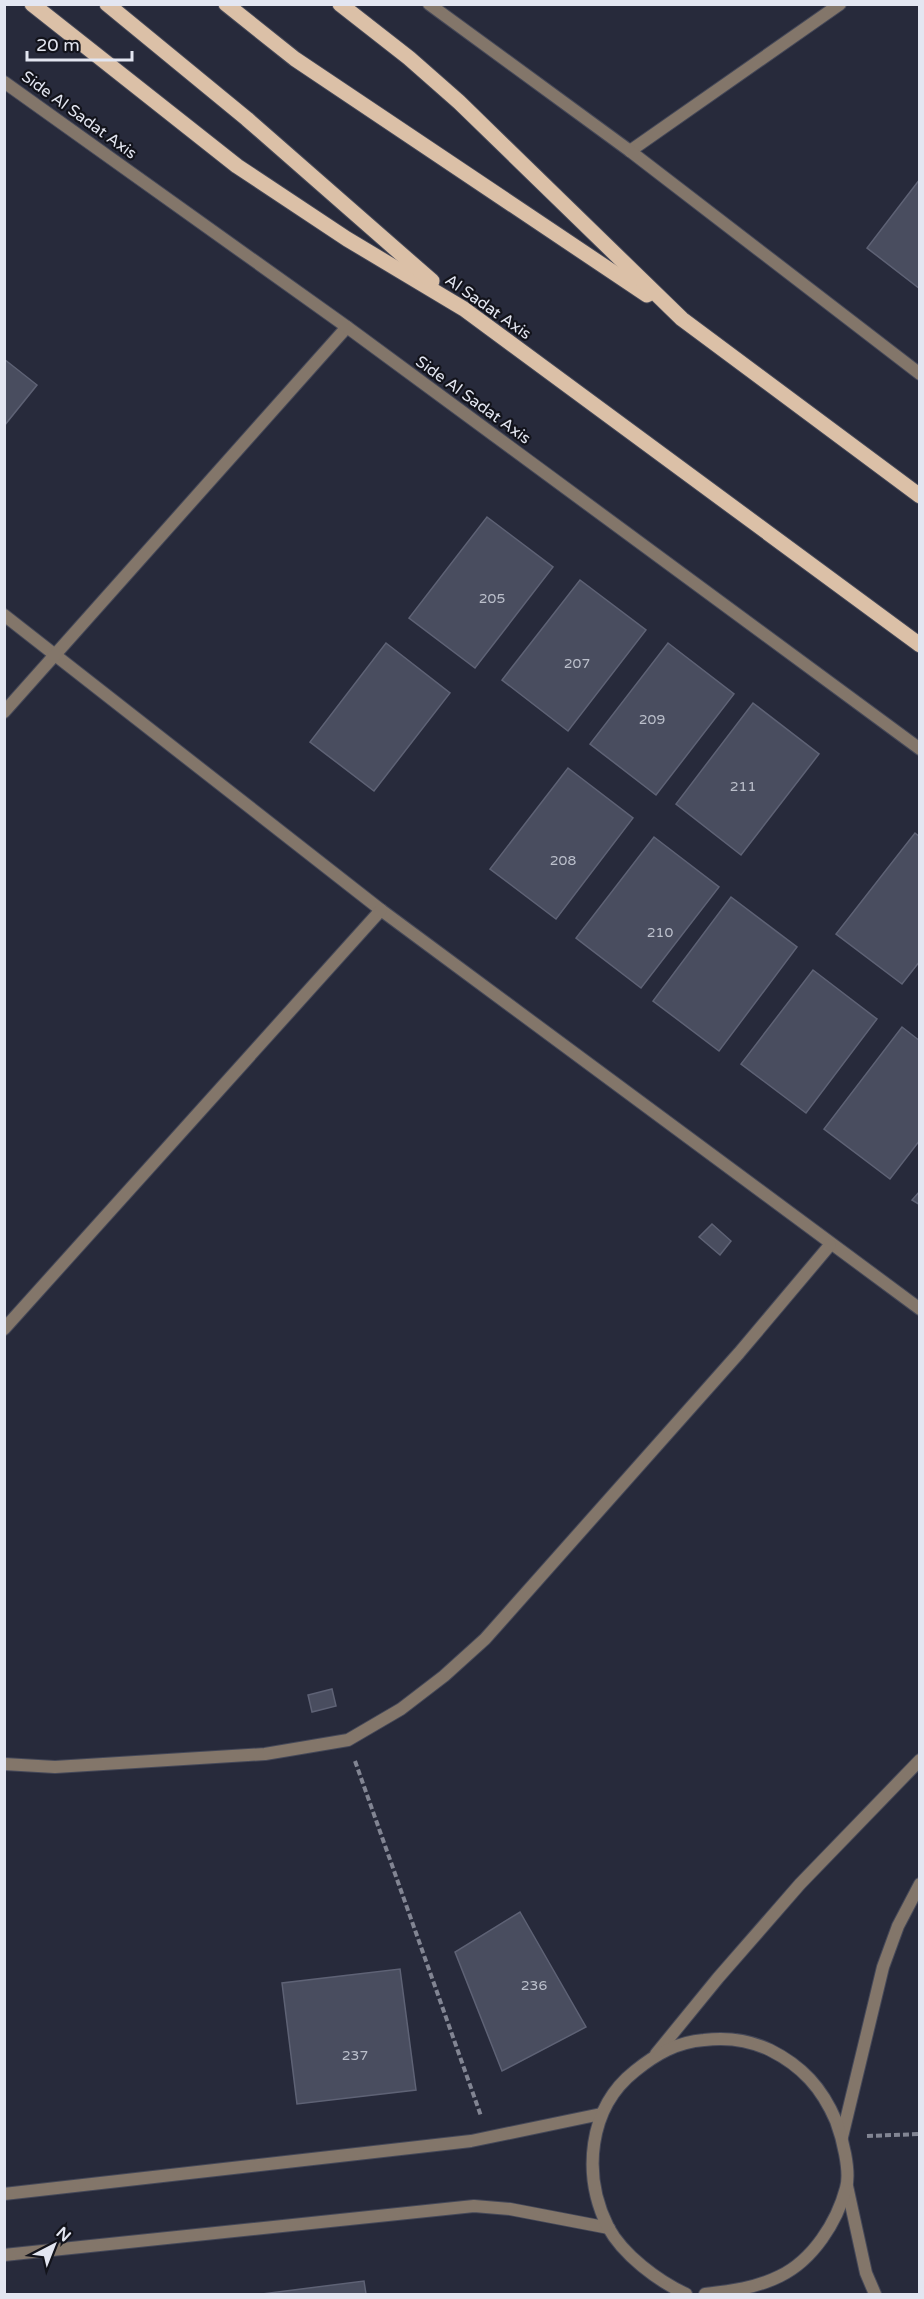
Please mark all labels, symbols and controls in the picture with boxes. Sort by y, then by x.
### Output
scale bar [27,24,132,62]
text: 20 m [36,34,80,56]
street label: Side Al Sadat Axis [18,67,140,163]
street label: Al Sadat Axis [441,270,535,344]
street label: Side Al Sadat Axis [412,352,534,448]
house number: 205 [479,590,505,607]
house number: 207 [564,655,590,672]
house number: 209 [639,711,665,728]
house number: 211 [730,778,756,795]
house number: 208 [550,852,576,869]
house number: 210 [647,924,673,941]
house number: 236 [521,1977,547,1994]
house number: 237 [342,2047,368,2064]
north arrow [24,2215,84,2275]
text: N [52,2223,75,2246]

